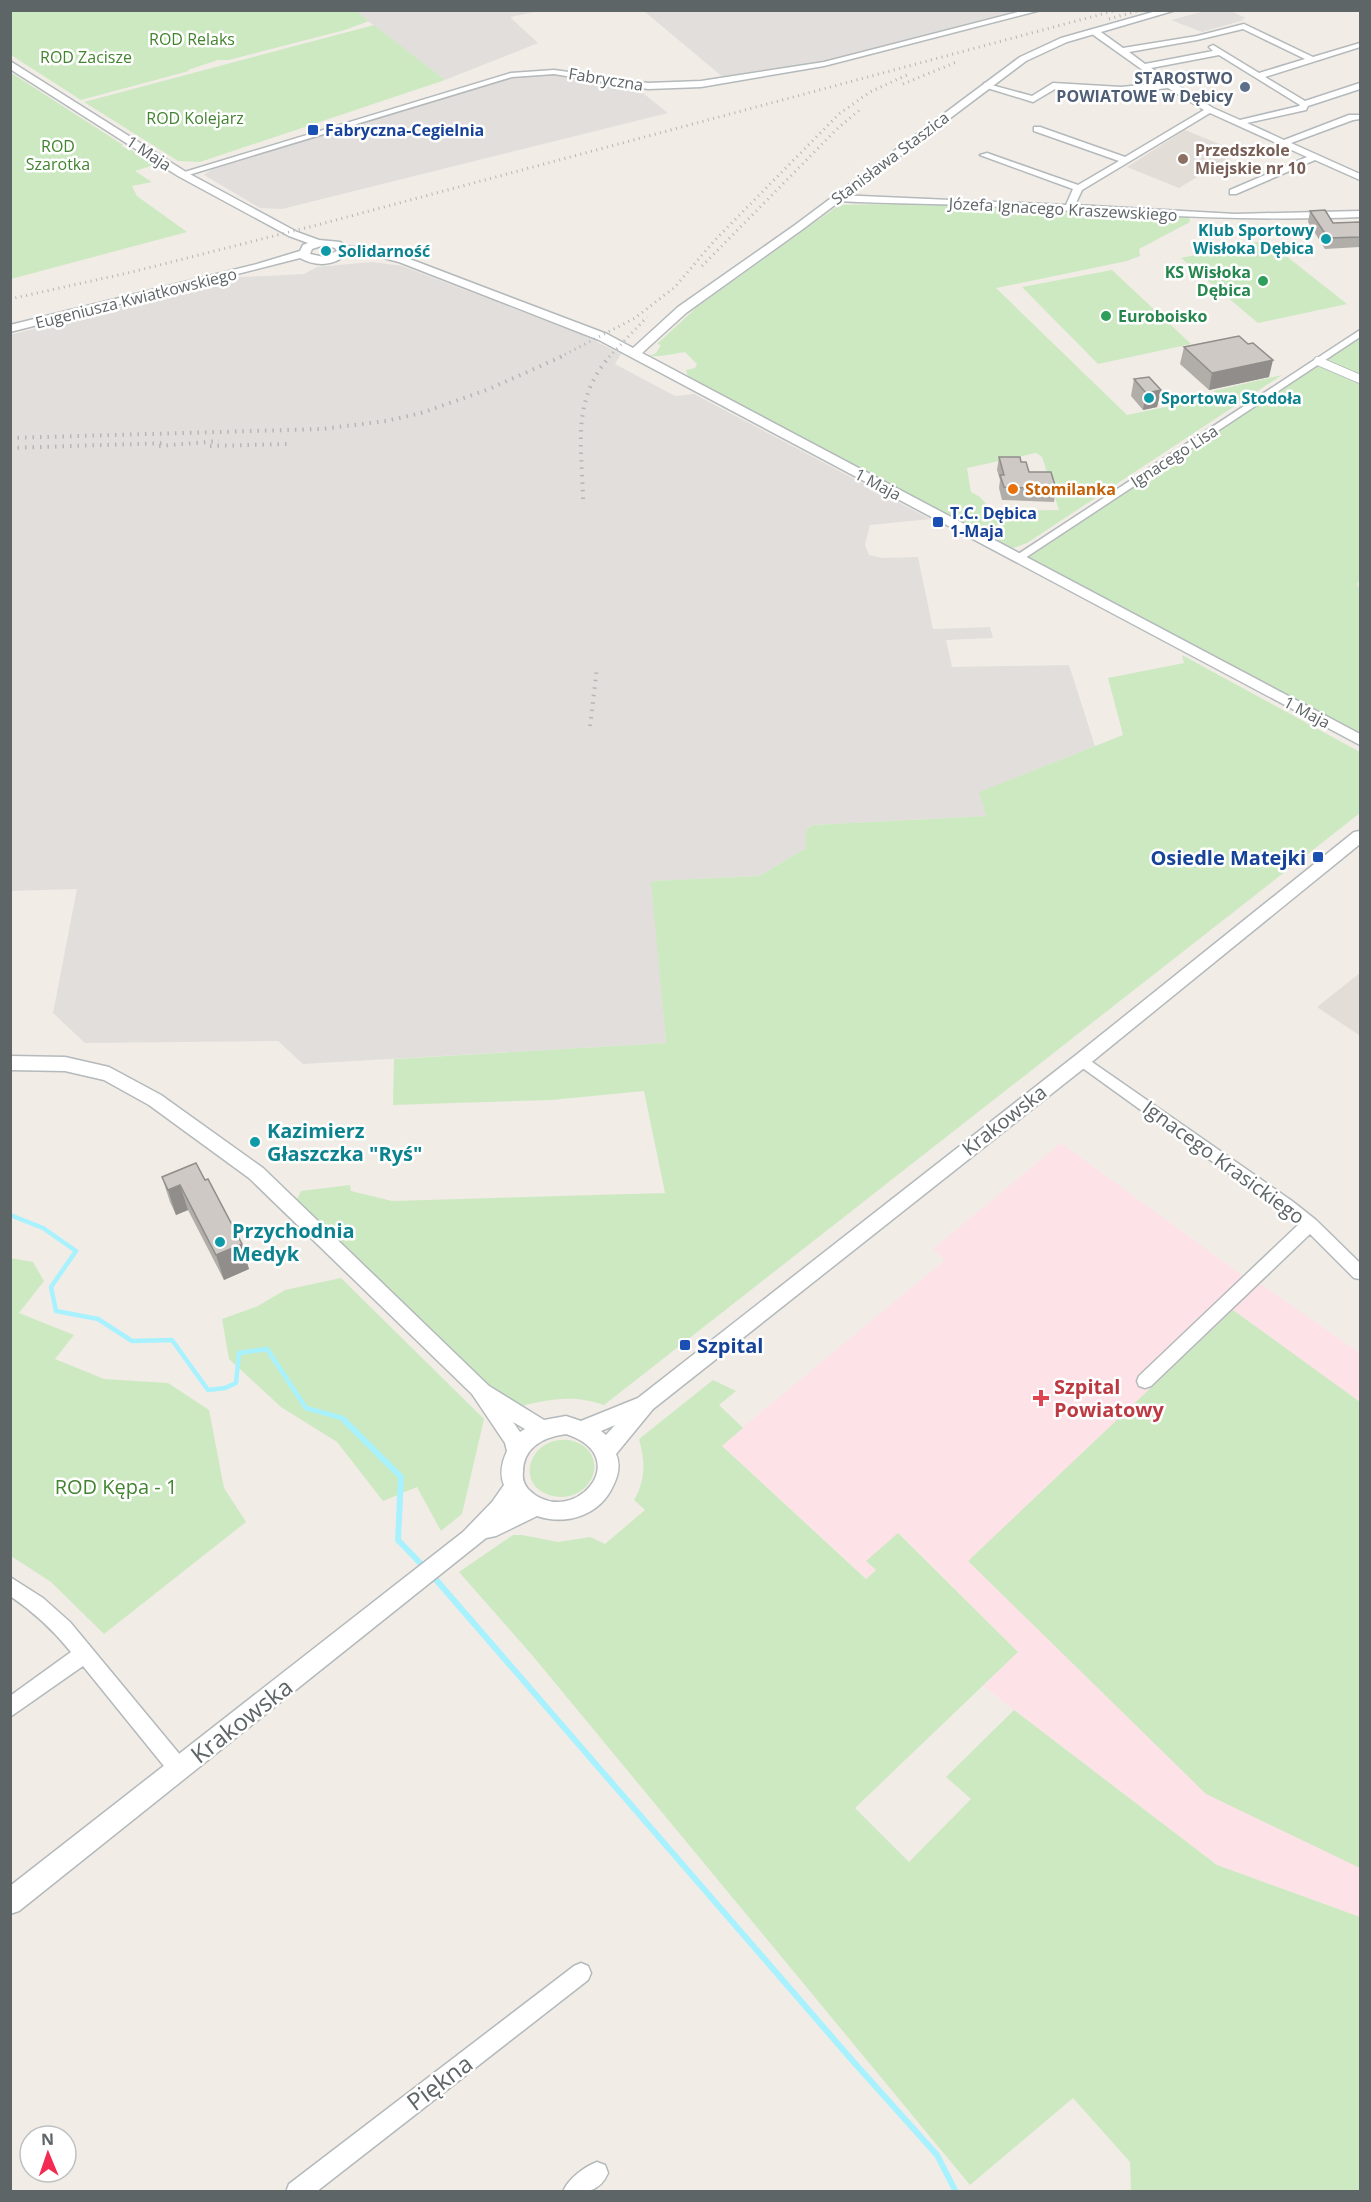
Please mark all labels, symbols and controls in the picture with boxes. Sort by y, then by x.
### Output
park label: ROD Relaks [149,28,235,50]
park label: ROD Zacisze [40,46,132,68]
street label: Fabryczna [567,62,645,96]
place label: STAROSTWO POWIATOWE w Dębicy [1056,67,1234,107]
marker: STAROSTWO POWIATOWE w Dębicy [1238,80,1252,94]
street label: Stanisława Staszica [827,106,953,210]
park label: ROD Kolejarz [146,107,244,129]
place label: Fabryczna-Cegielnia [325,119,484,141]
marker: Fabryczna-Cegielnia [306,123,320,137]
street label: 1 Maja [122,130,176,176]
park label: ROD Szarotka [26,135,90,175]
place label: Przedszkole Miejskie nr 10 [1195,139,1306,179]
marker: Przedszkole Miejskie nr 10 [1176,152,1190,166]
street label: Józefa Ignacego Kraszewskiego [946,192,1178,226]
place label: Klub Sportowy Wisłoka Dębica [1193,219,1315,259]
marker: Klub Sportowy Wisłoka Dębica [1319,232,1333,246]
place label: Solidarność [338,240,430,262]
marker: Solidarność [319,244,333,258]
place label: KS Wisłoka Dębica [1165,261,1251,301]
street label: Eugeniusza Kwiatkowskiego [33,262,239,334]
marker: KS Wisłoka Dębica [1256,274,1270,288]
place label: Euroboisko [1118,305,1207,327]
marker: Euroboisko [1099,309,1113,323]
place label: Sportowa Stodoła [1161,387,1302,409]
marker: Sportowa Stodoła [1142,391,1156,405]
street label: Ignacego Lisa [1126,420,1222,492]
street label: 1 Maja [851,463,905,505]
place label: Stomilanka [1025,478,1116,500]
marker: Stomilanka [1006,482,1020,496]
place label: T.C. Dębica 1-Maja [950,502,1037,542]
marker: T.C. Dębica 1-Maja [931,515,945,529]
street label: 1 Maja [1280,691,1334,733]
place label: Osiedle Matejki [1150,844,1306,871]
marker: Osiedle Matejki [1311,850,1325,864]
street label: Krakowska [956,1078,1052,1162]
street label: Ignacego Krasickiego [1138,1094,1310,1230]
place label: Kazimierz Głaszczka "Ryś" [267,1117,423,1167]
marker: Kazimierz Głaszczka "Ryś" [248,1135,262,1149]
place label: Przychodnia Medyk [232,1217,355,1267]
marker: Przychodnia Medyk [213,1235,227,1249]
place label: Szpital [697,1332,763,1359]
marker: Szpital [678,1338,692,1352]
place label: Szpital Powiatowy [1054,1373,1164,1423]
marker: Szpital Powiatowy [1032,1389,1050,1407]
park label: ROD Kępa - 1 [55,1473,177,1500]
street label: Krakowska [183,1670,299,1770]
street label: Piękna [399,2046,479,2118]
north arrow [18,2124,78,2184]
text: N [41,2128,54,2150]

